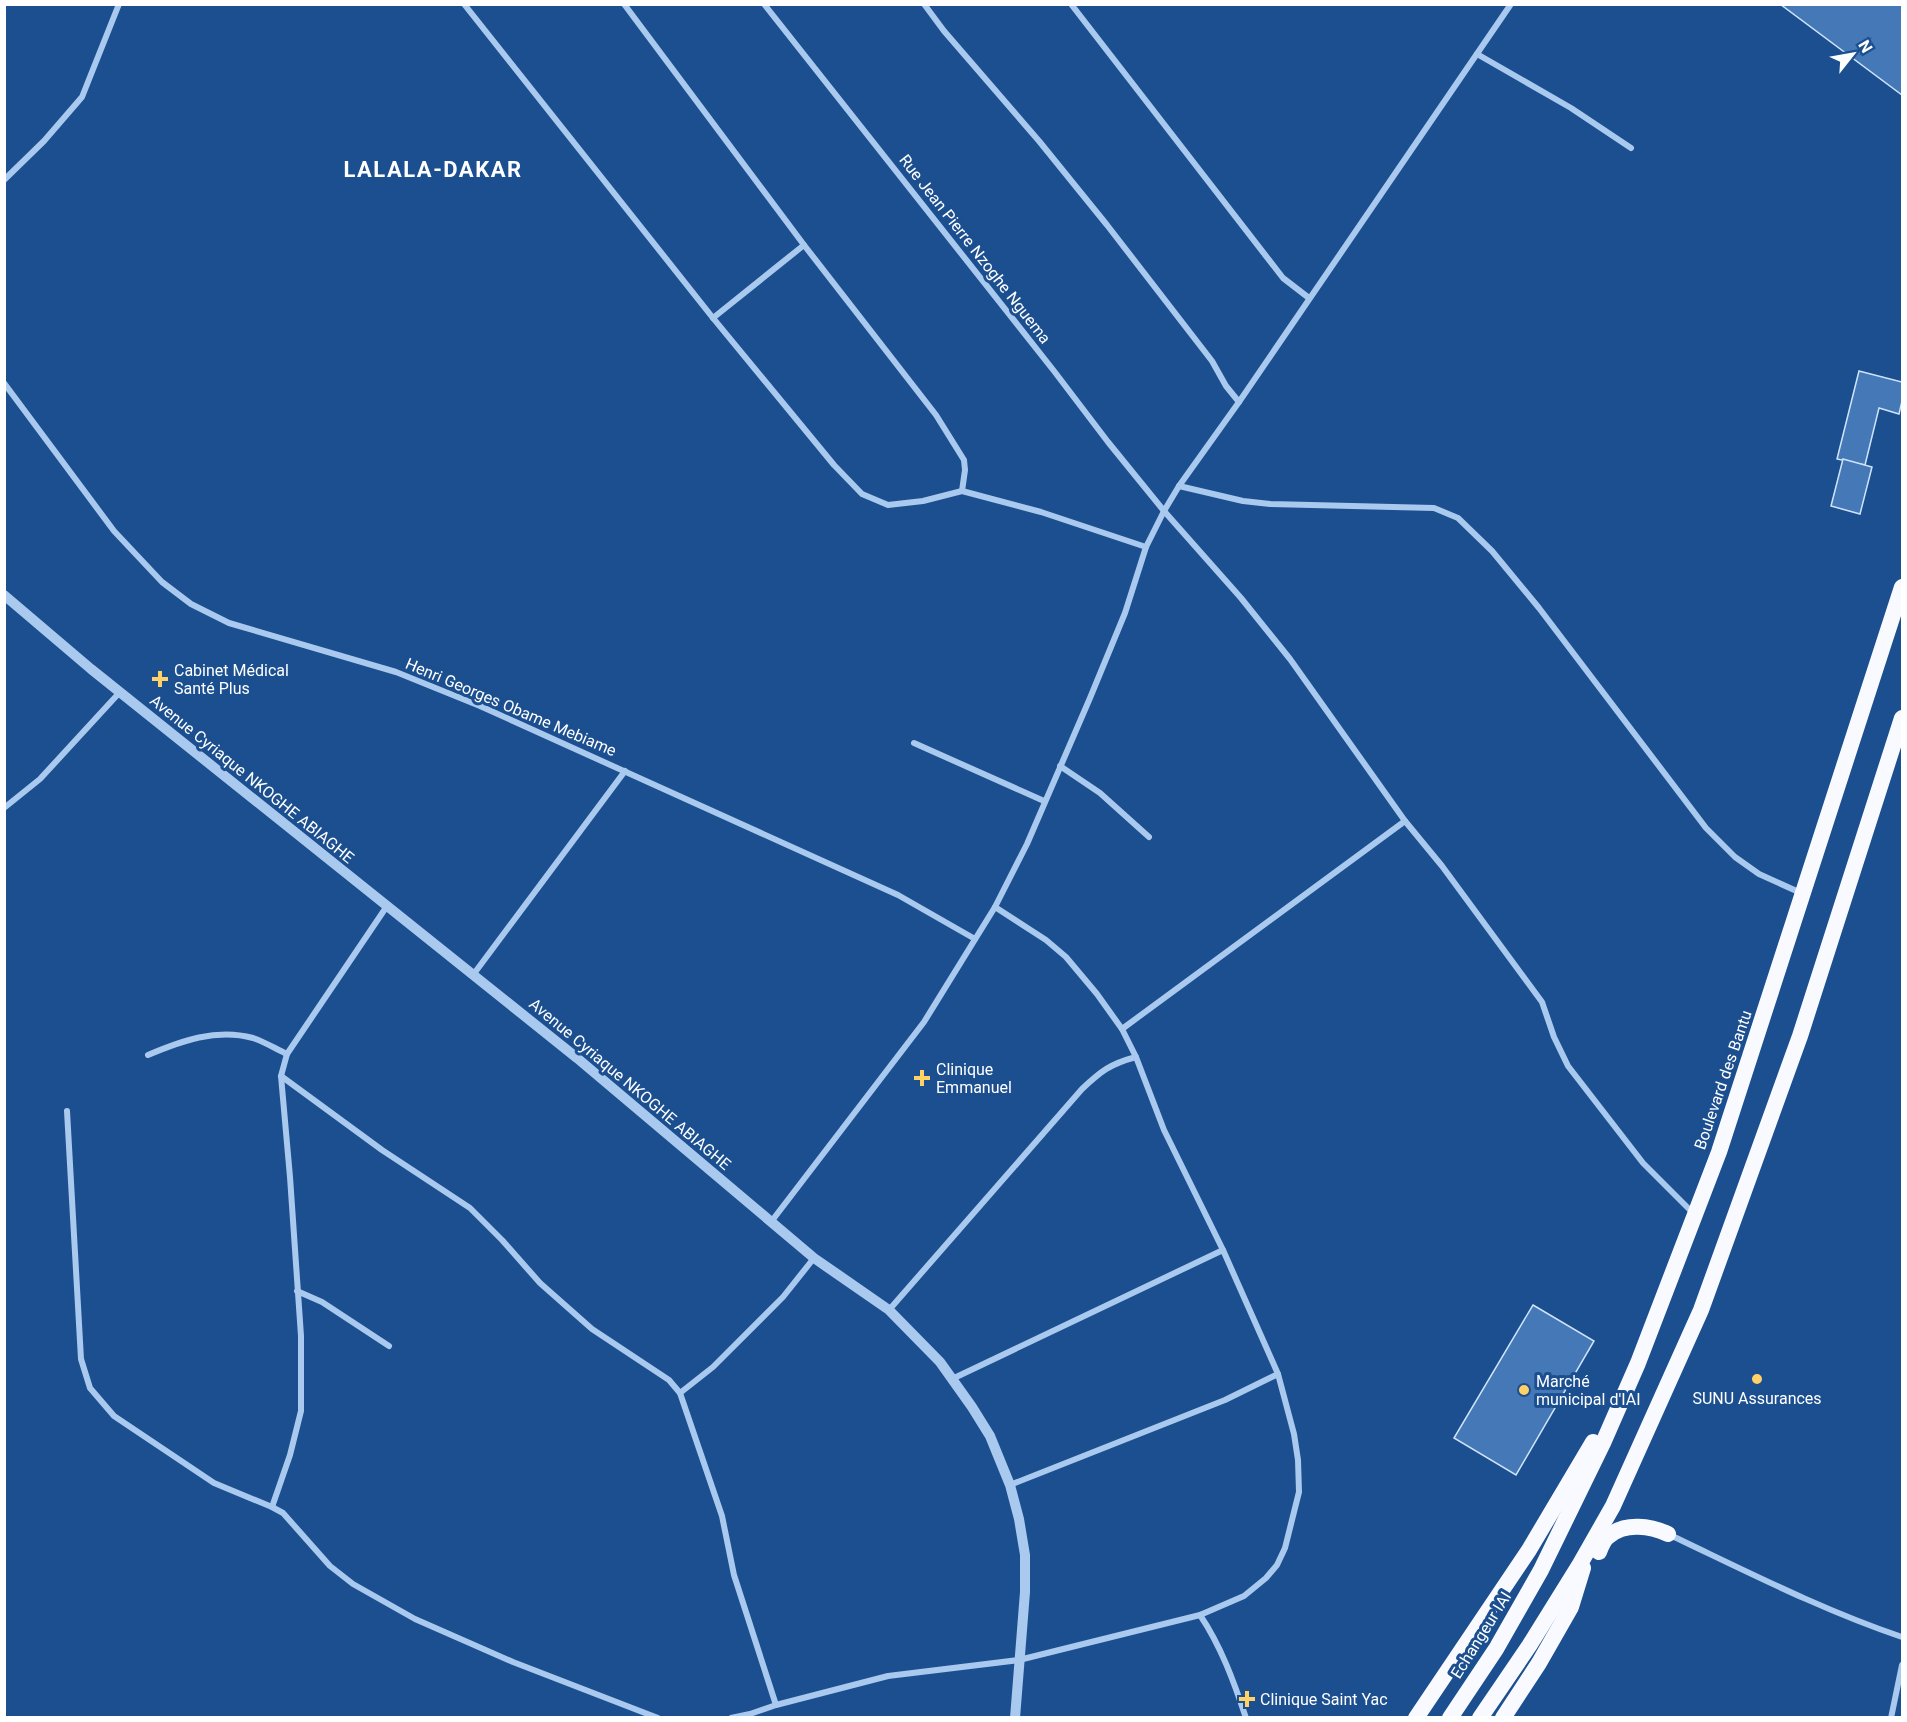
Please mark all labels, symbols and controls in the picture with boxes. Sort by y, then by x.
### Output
north arrow [1823,24,1883,84]
text: N [1854,37,1876,56]
street label: Rue Jean Pierre Nzoghe Nguema [895,151,1055,347]
district label: LALALA-DAKAR [343,157,523,182]
street label: Henri Georges Obame Mebiame [403,654,619,760]
place label: Cabinet Médical Santé Plus [174,661,289,698]
marker: Cabinet Médical Santé Plus [151,670,169,688]
street label: Avenue Cyriaque NKOGHE ABIAGHE [146,691,358,867]
street label: Avenue Cyriaque NKOGHE ABIAGHE [525,994,735,1174]
street label: Boulevard des Bantu [1690,1008,1756,1152]
place label: Clinique Emmanuel [936,1060,1012,1097]
marker: Clinique Emmanuel [913,1069,931,1087]
place label: Marché municipal d'IAI [1536,1372,1641,1409]
marker: SUNU Assurances [1750,1372,1764,1386]
marker: Marché municipal d'IAI [1517,1383,1531,1397]
place label: SUNU Assurances [1692,1389,1822,1408]
street label: Echangeur IAI [1447,1588,1515,1682]
marker: Clinique Saint Yac [1238,1690,1256,1708]
place label: Clinique Saint Yac [1260,1690,1388,1709]

